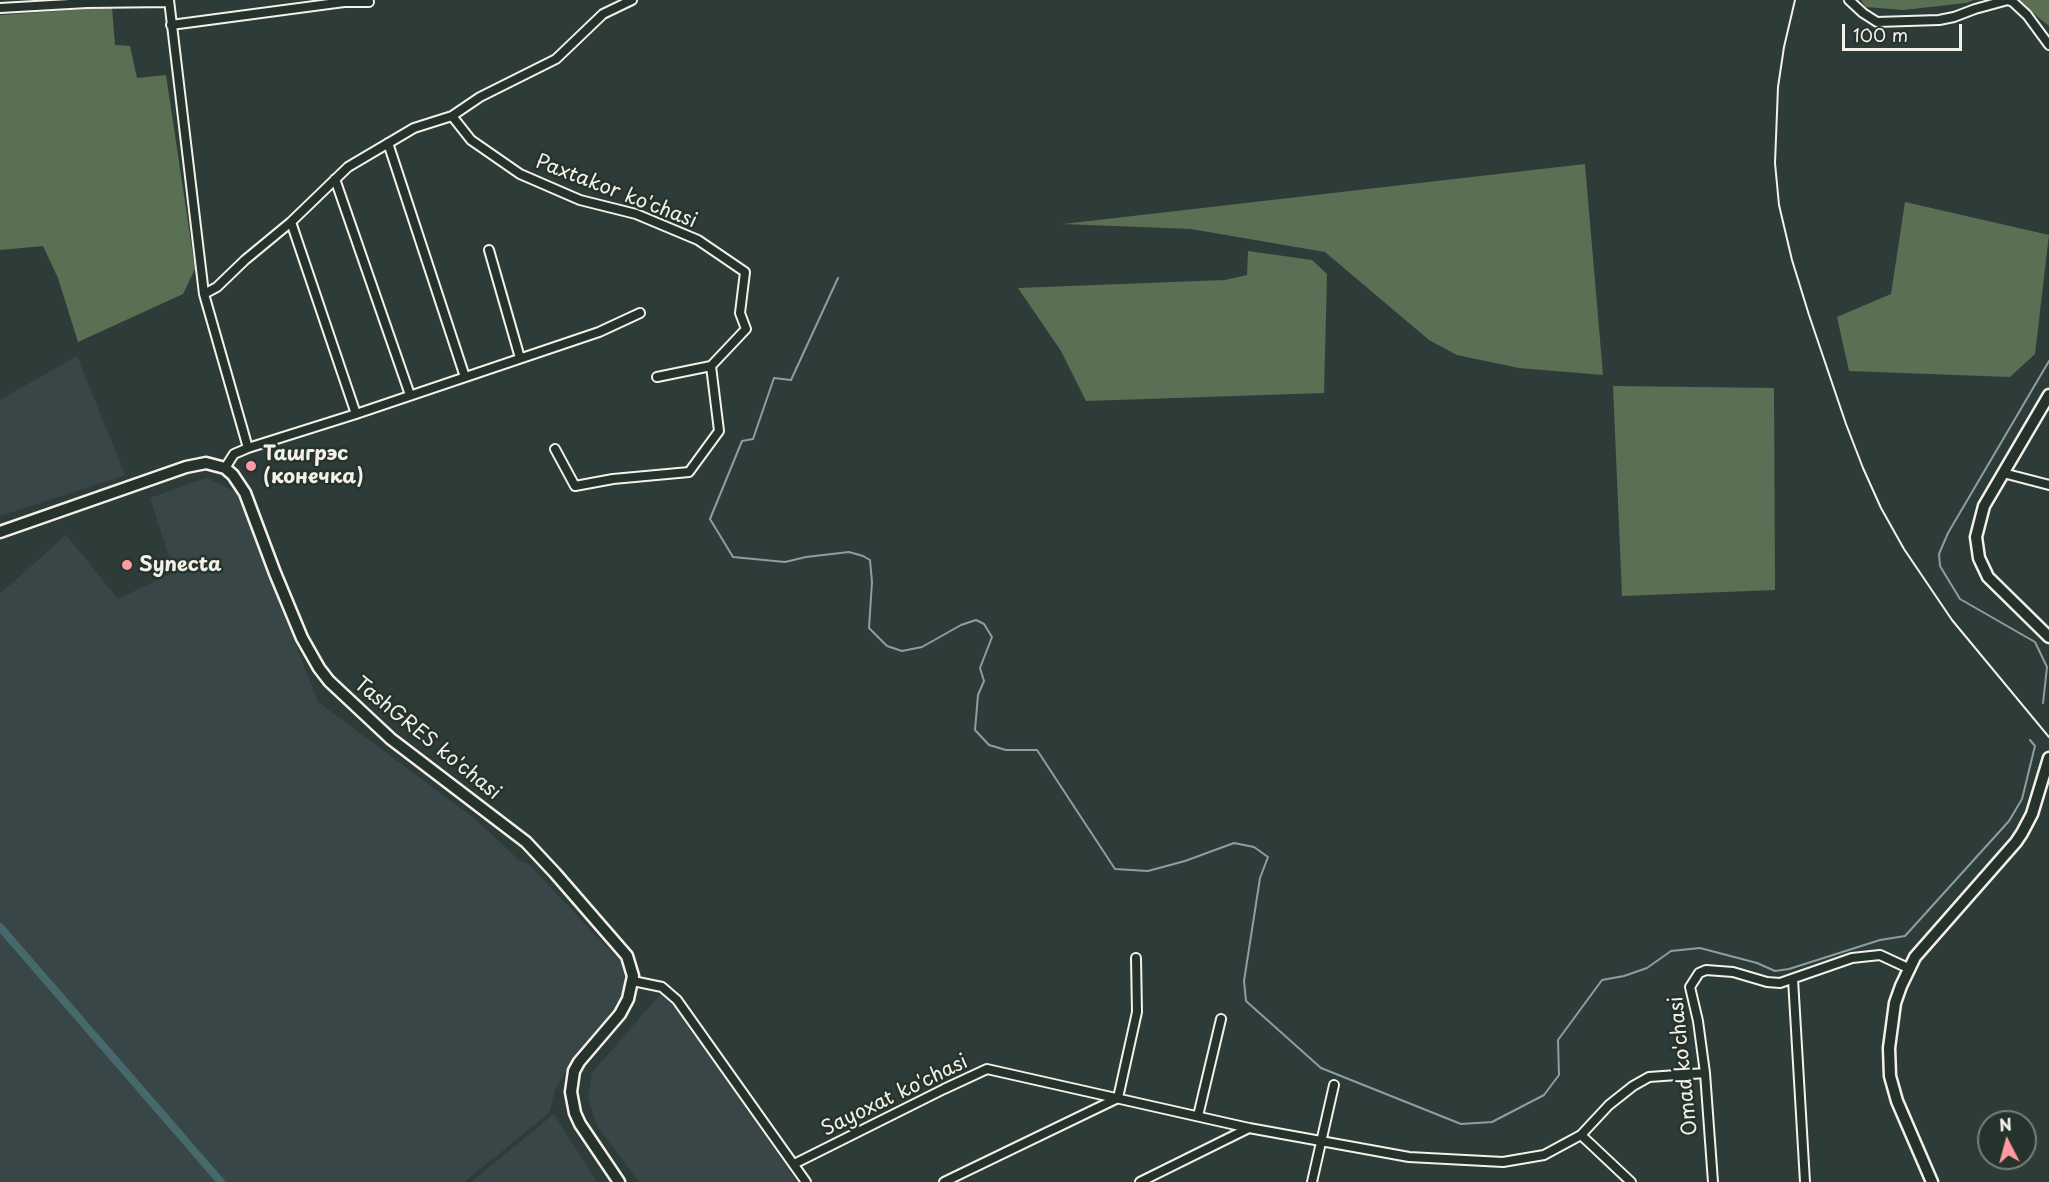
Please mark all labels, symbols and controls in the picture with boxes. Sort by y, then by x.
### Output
scale bar [1845,12,1965,50]
text: 100 m [1853,21,1908,48]
street label: Paxtakor ko'chasi [532,150,700,234]
place label: Ташгрэс (конечка) [263,442,364,489]
marker: Ташгрэс (конечка) [244,459,258,473]
place label: Synecta [139,553,222,577]
marker: Synecta [120,558,134,572]
street label: TashGRES ko'chasi [349,672,505,806]
street label: Omad ko'chasi [1665,995,1703,1137]
street label: Sayoxat ko'chasi [818,1050,972,1142]
north arrow [1977,1110,2037,1170]
text: N [1998,1111,2013,1137]

